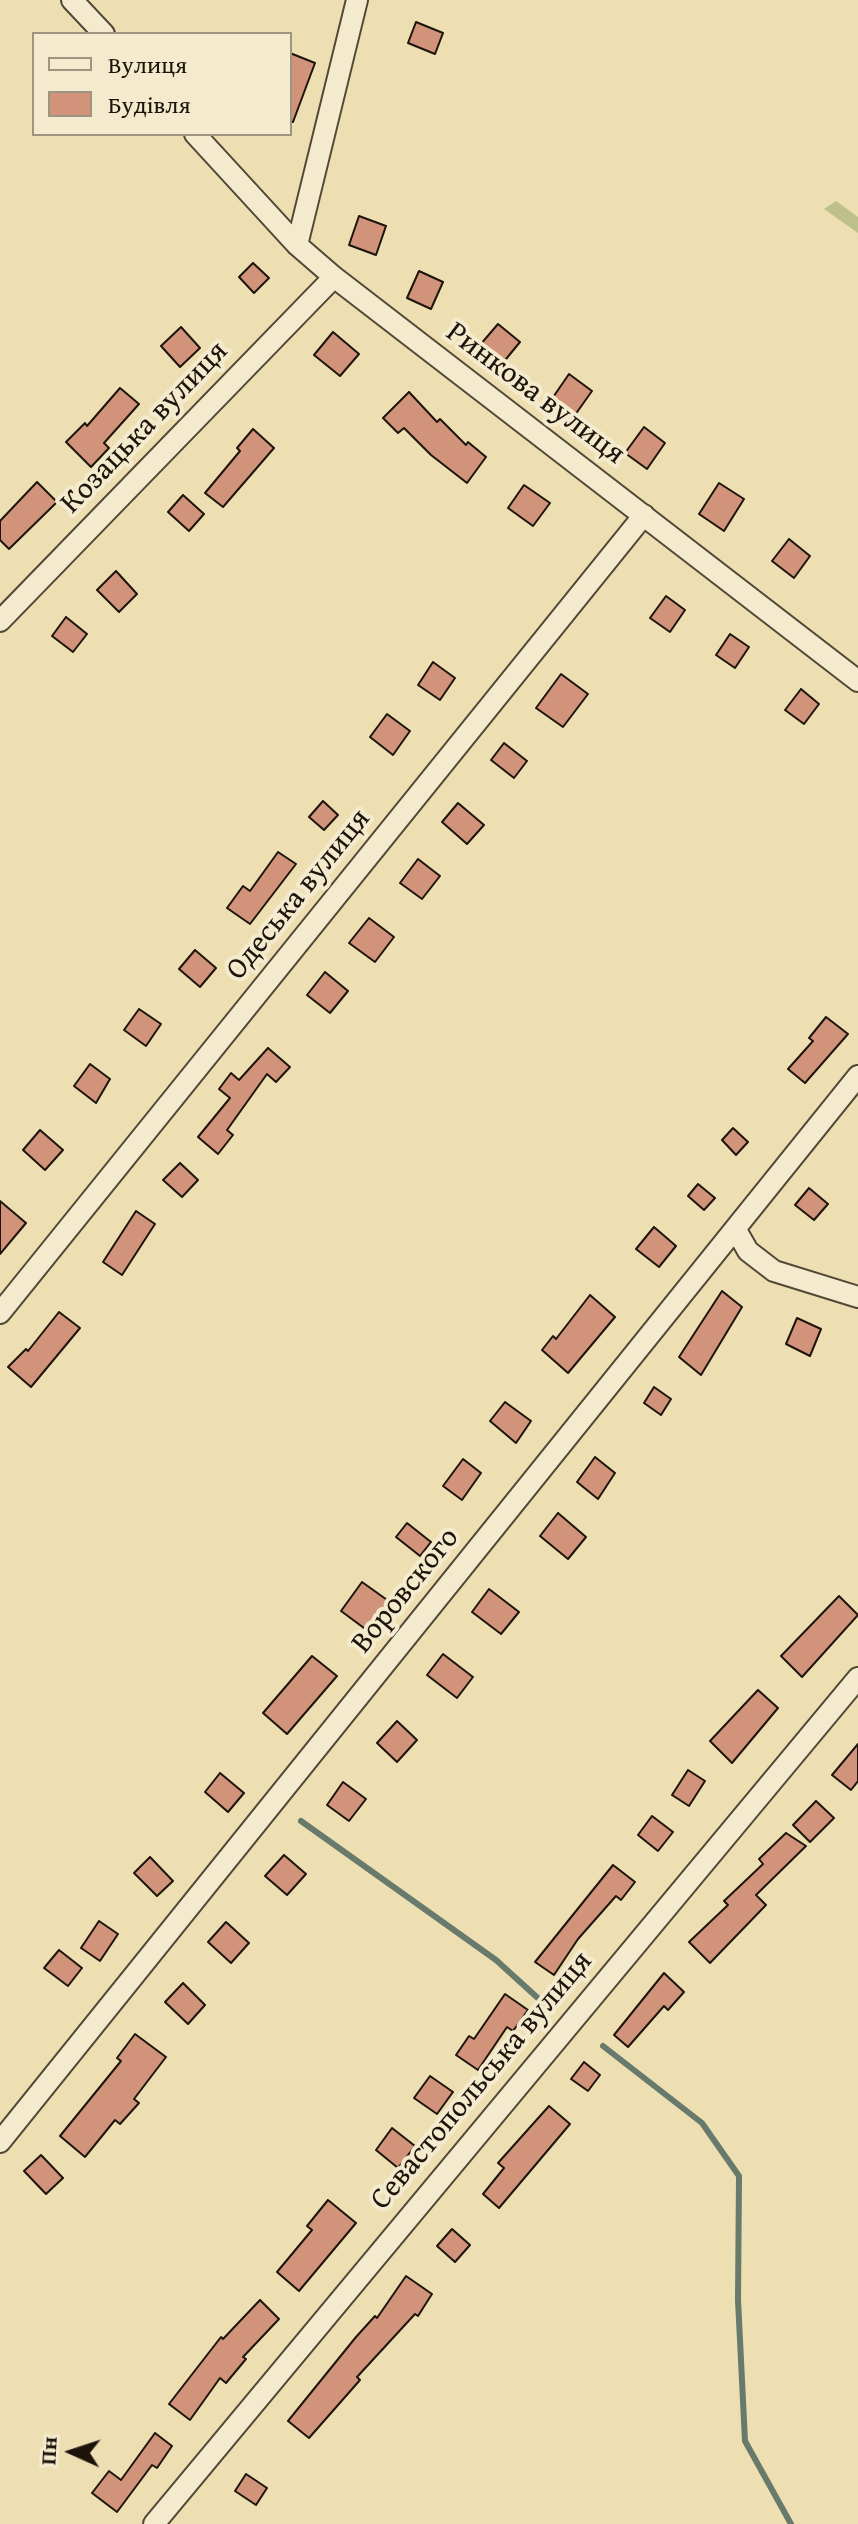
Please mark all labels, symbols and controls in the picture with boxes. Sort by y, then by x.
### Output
legend [32,32,292,136]
text: Вулиця [108,47,187,82]
text: Будівля [108,87,191,122]
street label: Ринкова вулиця [439,315,631,473]
street label: Козацька вулиця [54,334,236,522]
street label: Одеська вулиця [219,802,379,988]
street label: Воровского [345,1521,467,1661]
street label: Севастопольська вулиця [363,1945,601,2217]
north arrow [32,2412,112,2492]
text: Пн [31,2436,65,2466]

